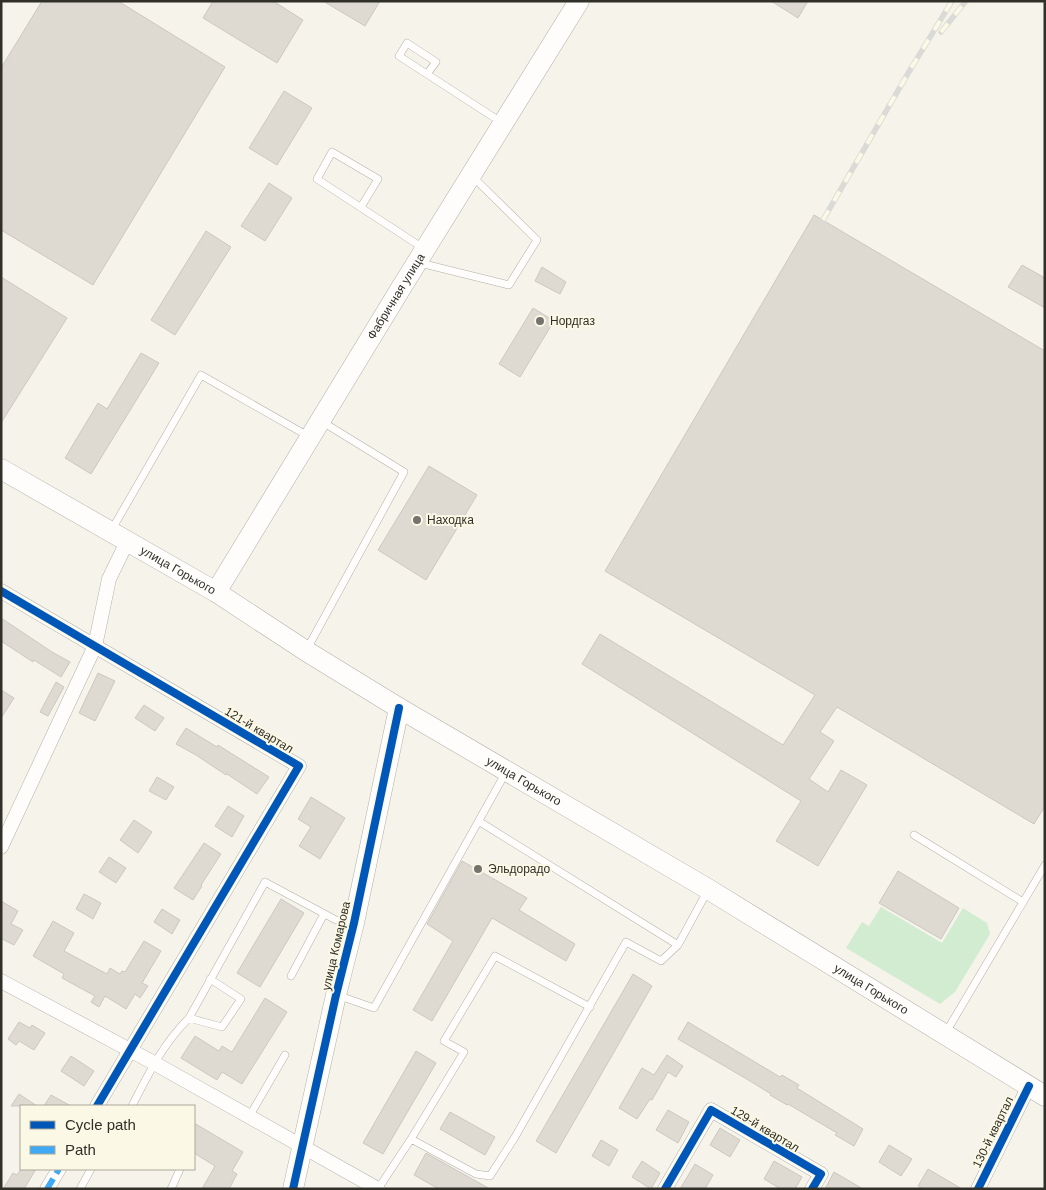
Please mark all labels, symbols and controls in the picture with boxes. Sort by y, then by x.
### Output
street label: Фабричная улица [364,251,428,342]
place label: Нордгаз [550,314,595,328]
marker: Нордгаз [534,315,546,327]
place label: Находка [427,513,474,527]
marker: Находка [411,514,423,526]
street label: улица Горького [138,543,219,598]
street label: 121-й квартал [222,704,296,756]
street label: улица Горького [484,754,564,809]
place label: Эльдорадо [488,862,551,876]
marker: Эльдорадо [472,863,484,875]
street label: улица Комарова [319,900,353,992]
street label: улица Горького [831,961,911,1018]
street label: 130-й квартал [970,1094,1016,1170]
street label: 129-й квартал [728,1103,802,1155]
legend [20,1105,195,1170]
text: Cycle path [65,1116,136,1133]
text: Path [65,1141,96,1158]

